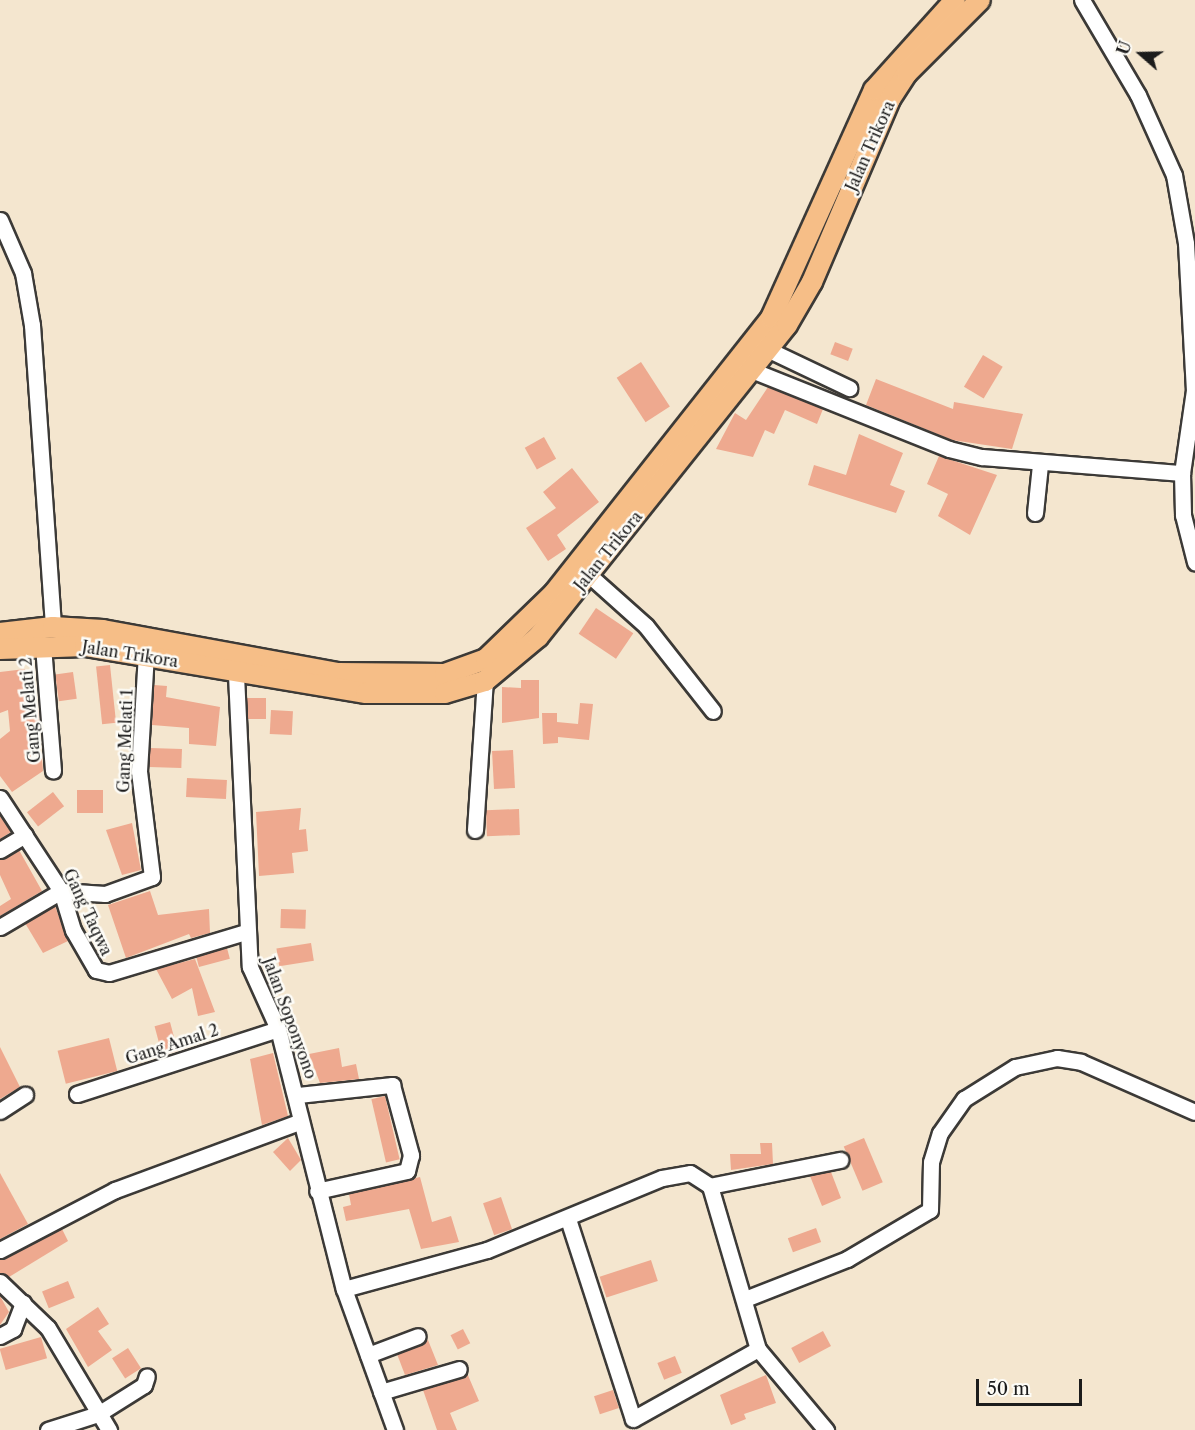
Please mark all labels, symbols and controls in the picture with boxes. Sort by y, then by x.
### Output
north arrow [1111,24,1171,84]
text: U [1112,38,1136,57]
street label: Jalan Trikora [841,98,899,194]
street label: Jalan Trikora [570,507,646,595]
street label: Jalan Trikora [80,637,180,671]
street label: Gang Melati 2 [16,656,44,764]
street label: Gang Melati 1 [114,689,136,793]
street label: Gang Taqwa [59,865,117,959]
street label: Jalan Soponyono [259,955,321,1081]
street label: Gang Amal 2 [123,1020,221,1068]
scale bar [979,1367,1086,1405]
text: 50 m [987,1378,1030,1400]

